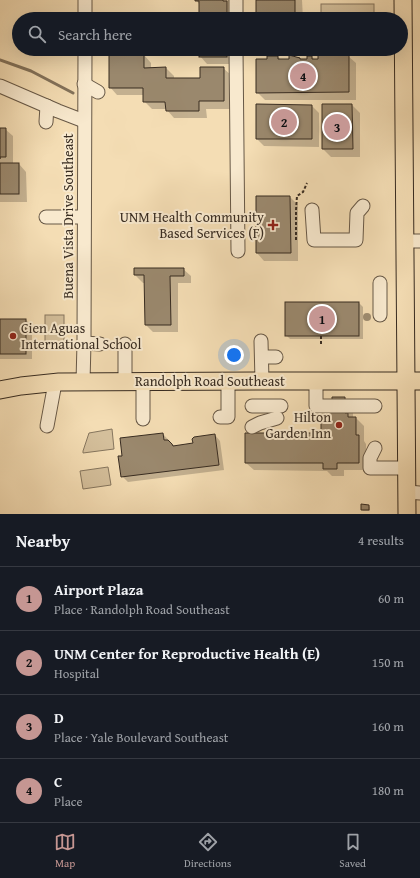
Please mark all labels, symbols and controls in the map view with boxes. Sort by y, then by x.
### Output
search box [12,12,408,56]
icon: search [26,23,48,45]
text: Search here [58,24,132,45]
pin: 4 [290,61,316,91]
pin: 2 [271,107,297,137]
pin: 3 [324,112,350,142]
street label: Buena Vista Drive Southeast [58,133,78,299]
place label: UNM Health Community Based Services (F) [120,207,264,243]
marker: UNM Health Community Based Services (F) [267,219,279,231]
pin: 1 [309,304,335,334]
place label: Cien Aguas International School [21,318,141,354]
marker: Cien Aguas International School [8,331,18,341]
your location [224,345,244,365]
street label: Randolph Road Southeast [135,371,285,391]
place label: Hilton Garden Inn [265,407,331,443]
marker: Hilton Garden Inn [334,420,344,430]
text: Nearby [16,528,70,553]
text: 4 results [358,531,404,550]
text: Airport Plaza [54,579,143,600]
text: 1 [26,589,32,608]
text: 60 m [378,589,404,608]
text: Place · Randolph Road Southeast [54,600,230,619]
text: UNM Center for Reproductive Health (E) [54,643,320,664]
text: 2 [26,653,32,672]
text: 150 m [372,653,404,672]
text: Hospital [54,664,99,683]
text: D [54,707,64,728]
text: 3 [26,717,32,736]
text: 160 m [372,717,404,736]
text: Place · Yale Boulevard Southeast [54,728,228,747]
text: C [54,771,62,792]
text: 4 [26,781,32,800]
text: 180 m [372,781,404,800]
text: Place [54,792,83,811]
tab: Map [54,831,76,871]
tab: Directions [184,831,231,871]
tab: Saved [339,831,366,871]

